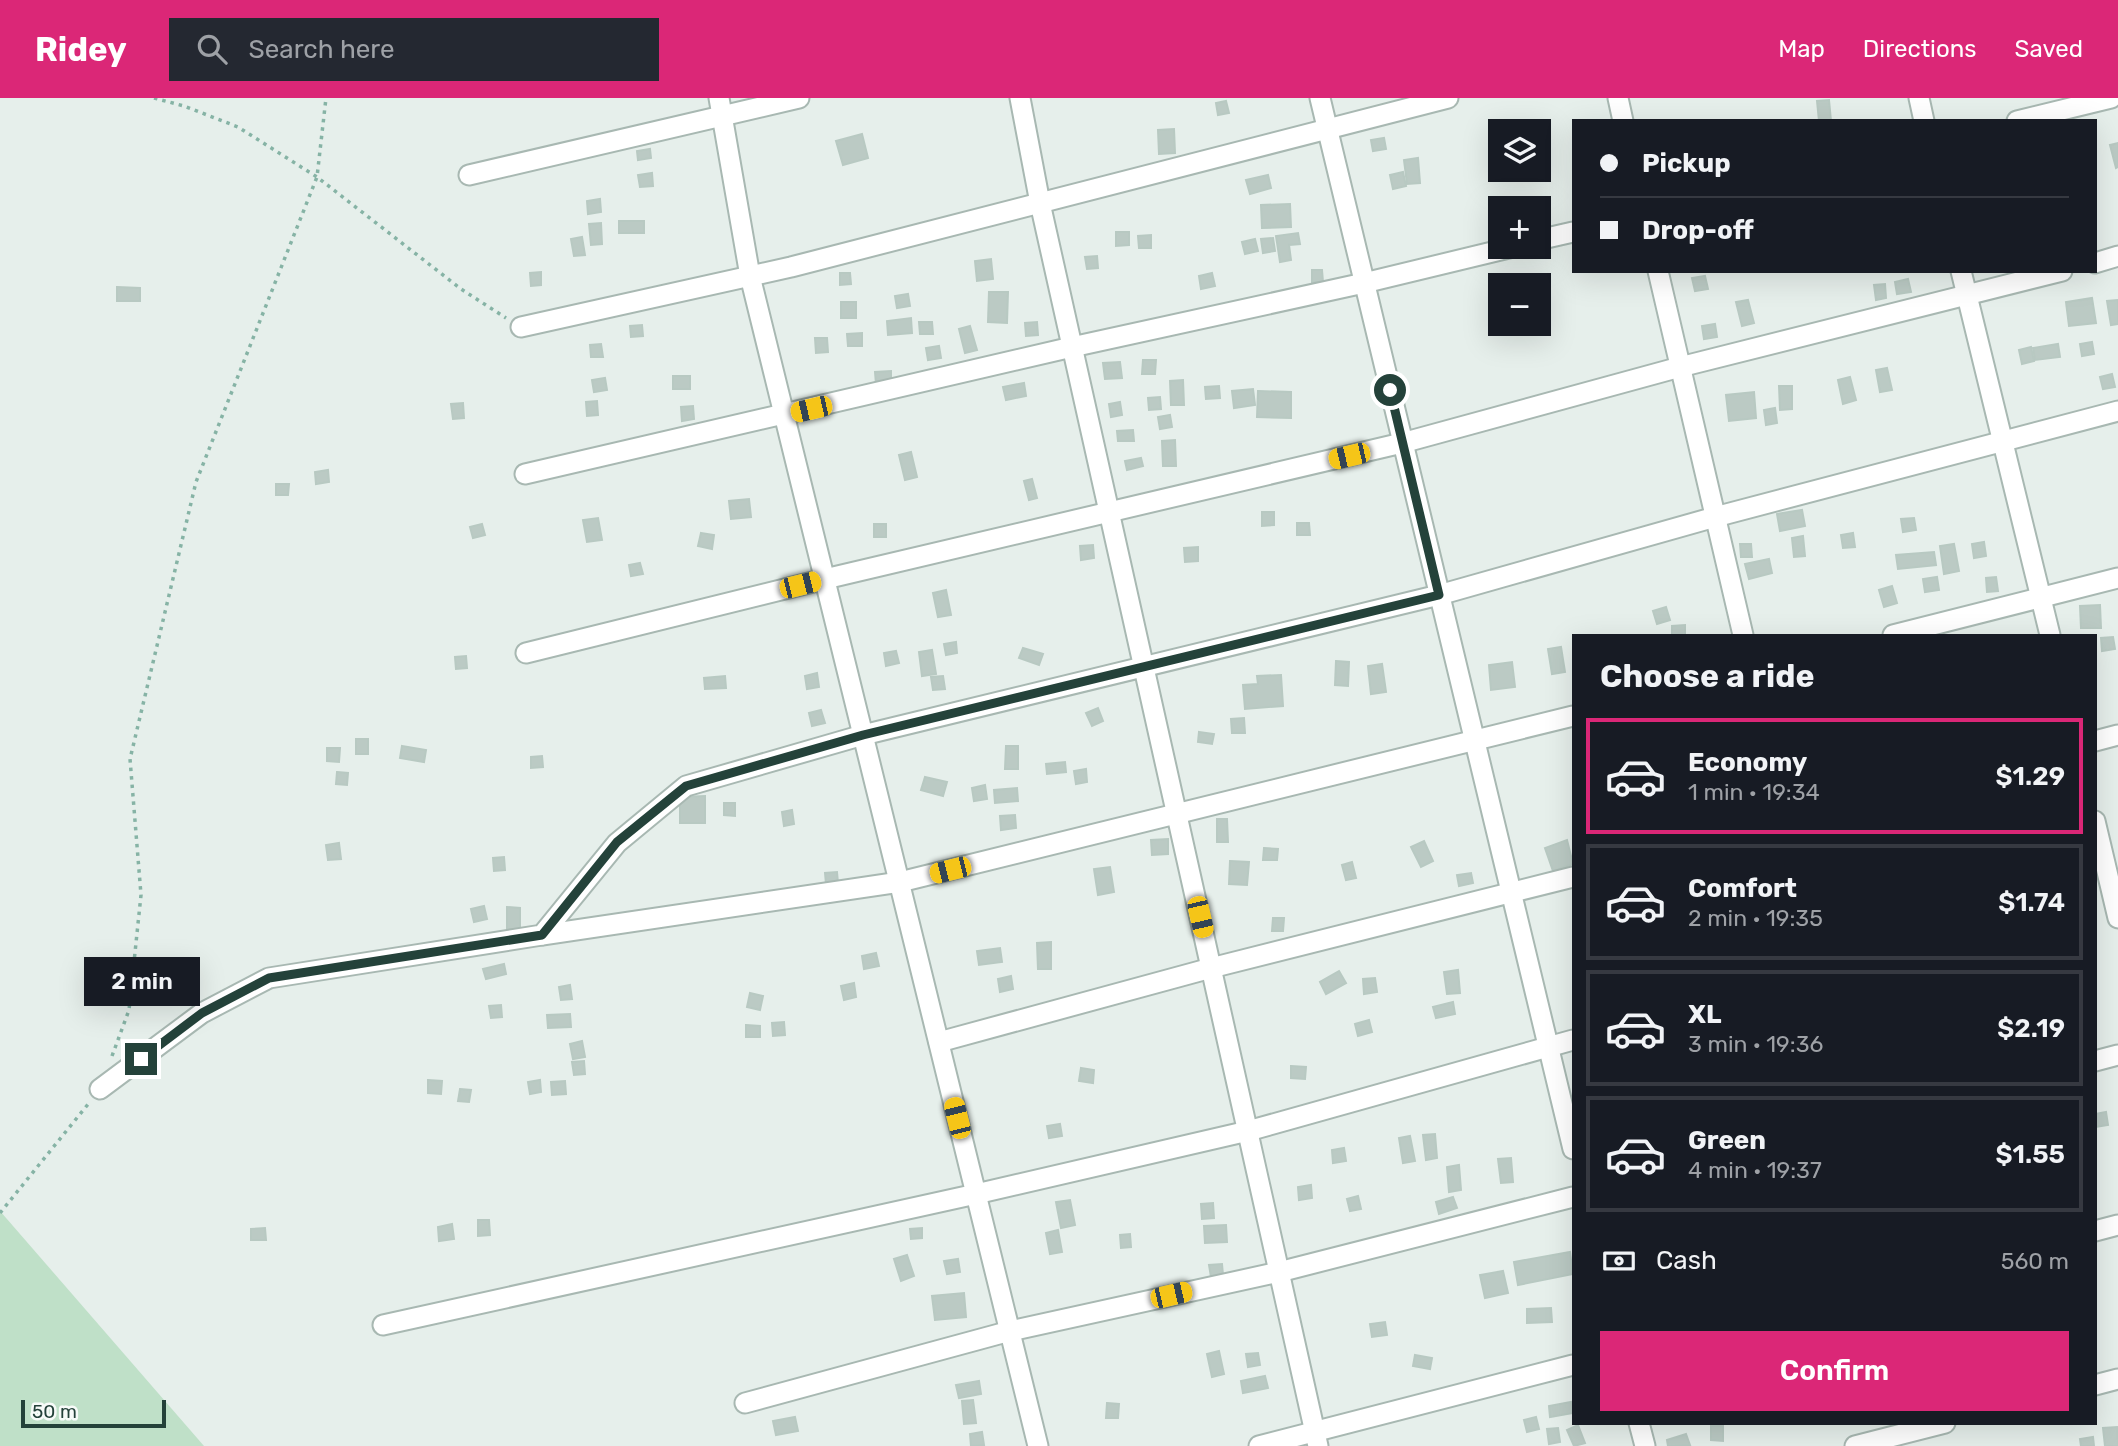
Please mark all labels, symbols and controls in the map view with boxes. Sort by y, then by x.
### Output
search box [169,18,659,81]
text: Ridey [35,30,127,69]
icon: search [193,30,231,68]
text: Search here [249,34,394,65]
text: Map [1778,35,1825,63]
text: Directions [1863,35,1976,63]
text: Saved [2014,35,2083,63]
map controls [1488,119,1551,336]
button: layers [1488,119,1551,182]
text: Pickup [1642,148,1731,179]
button: + [1488,196,1551,259]
text: Drop-off [1642,215,1754,246]
button: − [1488,273,1551,336]
route start [1374,374,1406,406]
car [789,394,834,424]
car [1327,441,1372,471]
car [778,570,823,600]
text: Choose a ride [1600,657,1814,695]
icon: car [1604,745,1667,808]
text: Economy [1688,747,1807,778]
text: $1.29 [1996,761,2065,792]
text: 1 min · 19:34 [1688,778,1820,806]
car [928,855,973,885]
icon: car [1604,871,1667,934]
text: Comfort [1688,873,1797,904]
text: $1.74 [1998,887,2065,918]
car [1186,894,1215,940]
text: 2 min · 19:35 [1688,904,1823,932]
callout: 2 min [83,958,199,1006]
text: 2 min [111,967,173,995]
icon: car [1604,997,1667,1060]
text: XL [1688,999,1721,1030]
text: $2.19 [1997,1013,2065,1044]
text: 3 min · 19:36 [1688,1030,1823,1058]
route end [125,1043,157,1075]
car [942,1095,973,1141]
icon: car [1604,1123,1667,1186]
text: Green [1688,1125,1766,1156]
text: $1.55 [1995,1139,2065,1170]
text: 4 min · 19:37 [1688,1156,1822,1184]
icon: cash [1600,1242,1638,1280]
text: Cash [1656,1245,1717,1276]
text: 560 m [2001,1247,2069,1275]
car [1149,1280,1194,1310]
button: Confirm [1600,1331,2069,1411]
scale bar [21,1397,166,1429]
text: 50 m [32,1400,77,1423]

